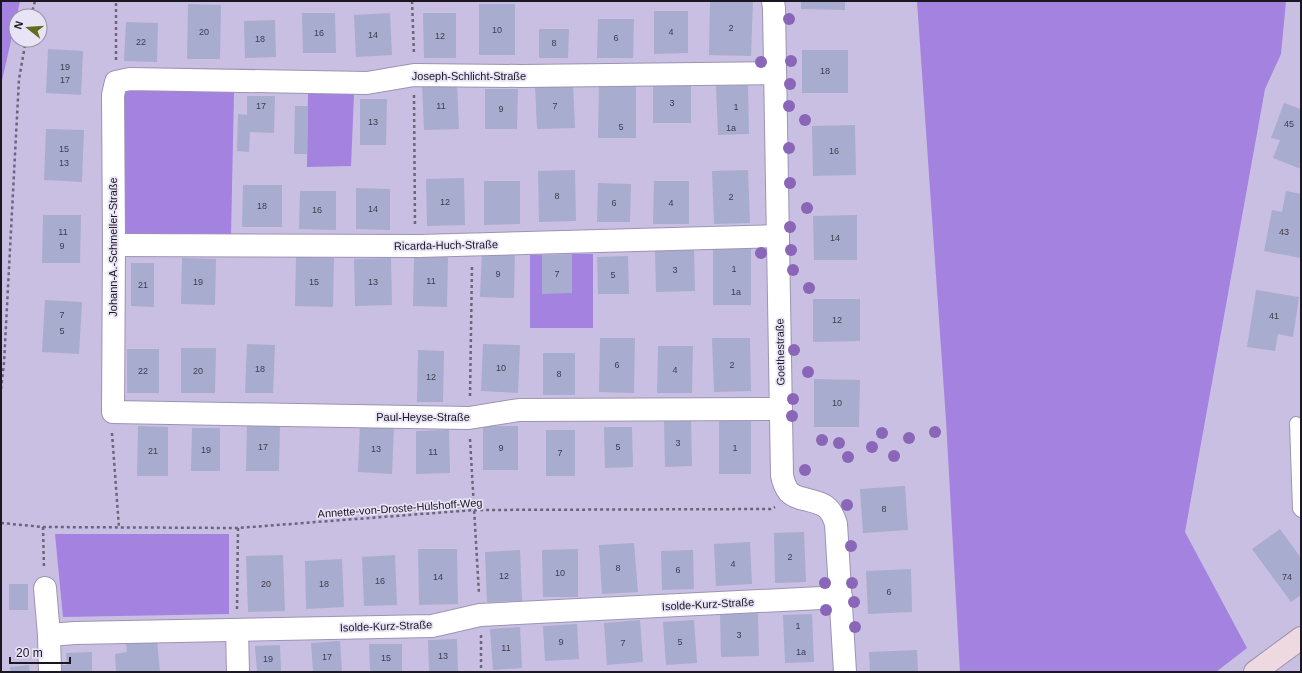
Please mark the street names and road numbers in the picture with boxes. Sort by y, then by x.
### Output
street label: Joseph-Schlicht-Straße [412,70,526,82]
street label: Johann-A.-Schmeller-Straße [107,177,119,317]
street label: Ricarda-Huch-Straße [394,238,498,252]
street label: Goethestraße [773,318,787,386]
street label: Paul-Heyse-Straße [376,411,470,423]
street label: Annette-von-Droste-Hülshoff-Weg [317,496,483,520]
street label: Isolde-Kurz-Straße [662,596,754,612]
street label: Isolde-Kurz-Straße [340,618,432,634]

